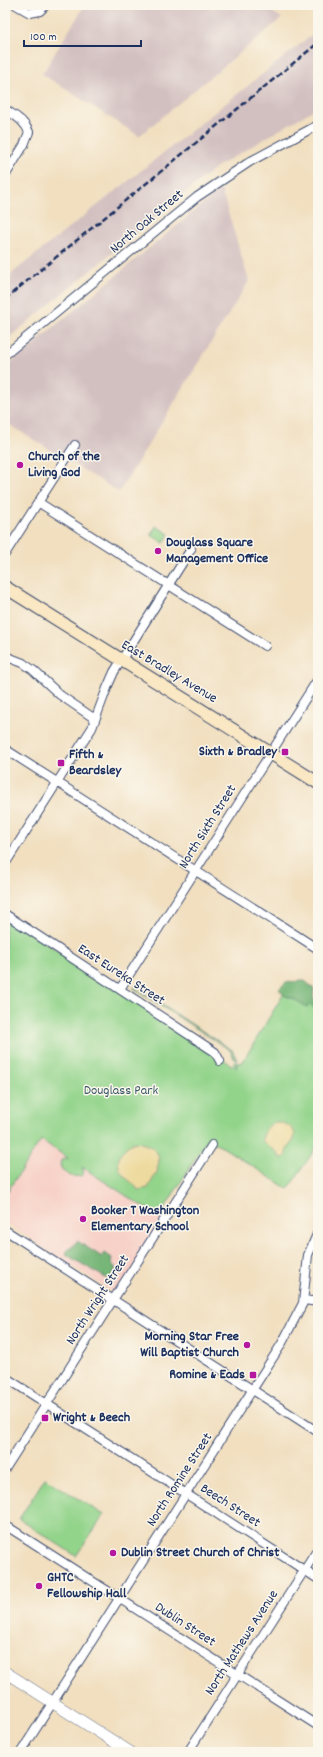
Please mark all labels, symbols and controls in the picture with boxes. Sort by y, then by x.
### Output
scale bar [24,22,141,48]
text: 100 m [30,29,57,46]
street label: North Oak Street [106,185,188,259]
place label: Church of the Living God [28,447,100,483]
marker: Church of the Living God [15,460,25,470]
place label: Douglass Square Management Office [166,533,268,569]
marker: Douglass Square Management Office [153,546,163,556]
street label: East Bradley Avenue [117,635,221,709]
place label: Sixth & Bradley [199,742,278,762]
place label: Fifth & Beardsley [69,745,123,781]
marker: Sixth & Bradley [280,747,290,757]
marker: Fifth & Beardsley [56,758,66,768]
street label: North Sixth Street [174,781,242,873]
street label: East Eureka Street [73,939,169,1011]
park label: Douglass Park [84,1081,158,1101]
place label: Booker T Washington Elementary School [91,1201,200,1237]
marker: Booker T Washington Elementary School [78,1214,88,1224]
street label: North Wright Street [61,1251,135,1349]
place label: Morning Star Free Will Baptist Church [140,1327,240,1363]
marker: Morning Star Free Will Baptist Church [242,1340,252,1350]
place label: Romine & Eads [169,1365,245,1385]
marker: Romine & Eads [248,1370,258,1380]
place label: Wright & Beech [53,1408,131,1428]
marker: Wright & Beech [40,1413,50,1423]
street label: North Romine Street [142,1429,218,1531]
street label: Beech Street [196,1479,264,1533]
place label: Dublin Street Church of Christ [121,1543,280,1563]
marker: Dublin Street Church of Christ [108,1548,118,1558]
place label: GHTC Fellowship Hall [47,1568,127,1604]
marker: GHTC Fellowship Hall [34,1581,44,1591]
street label: North Mathews Avenue [200,1586,284,1700]
street label: Dublin Street [151,1598,219,1652]

